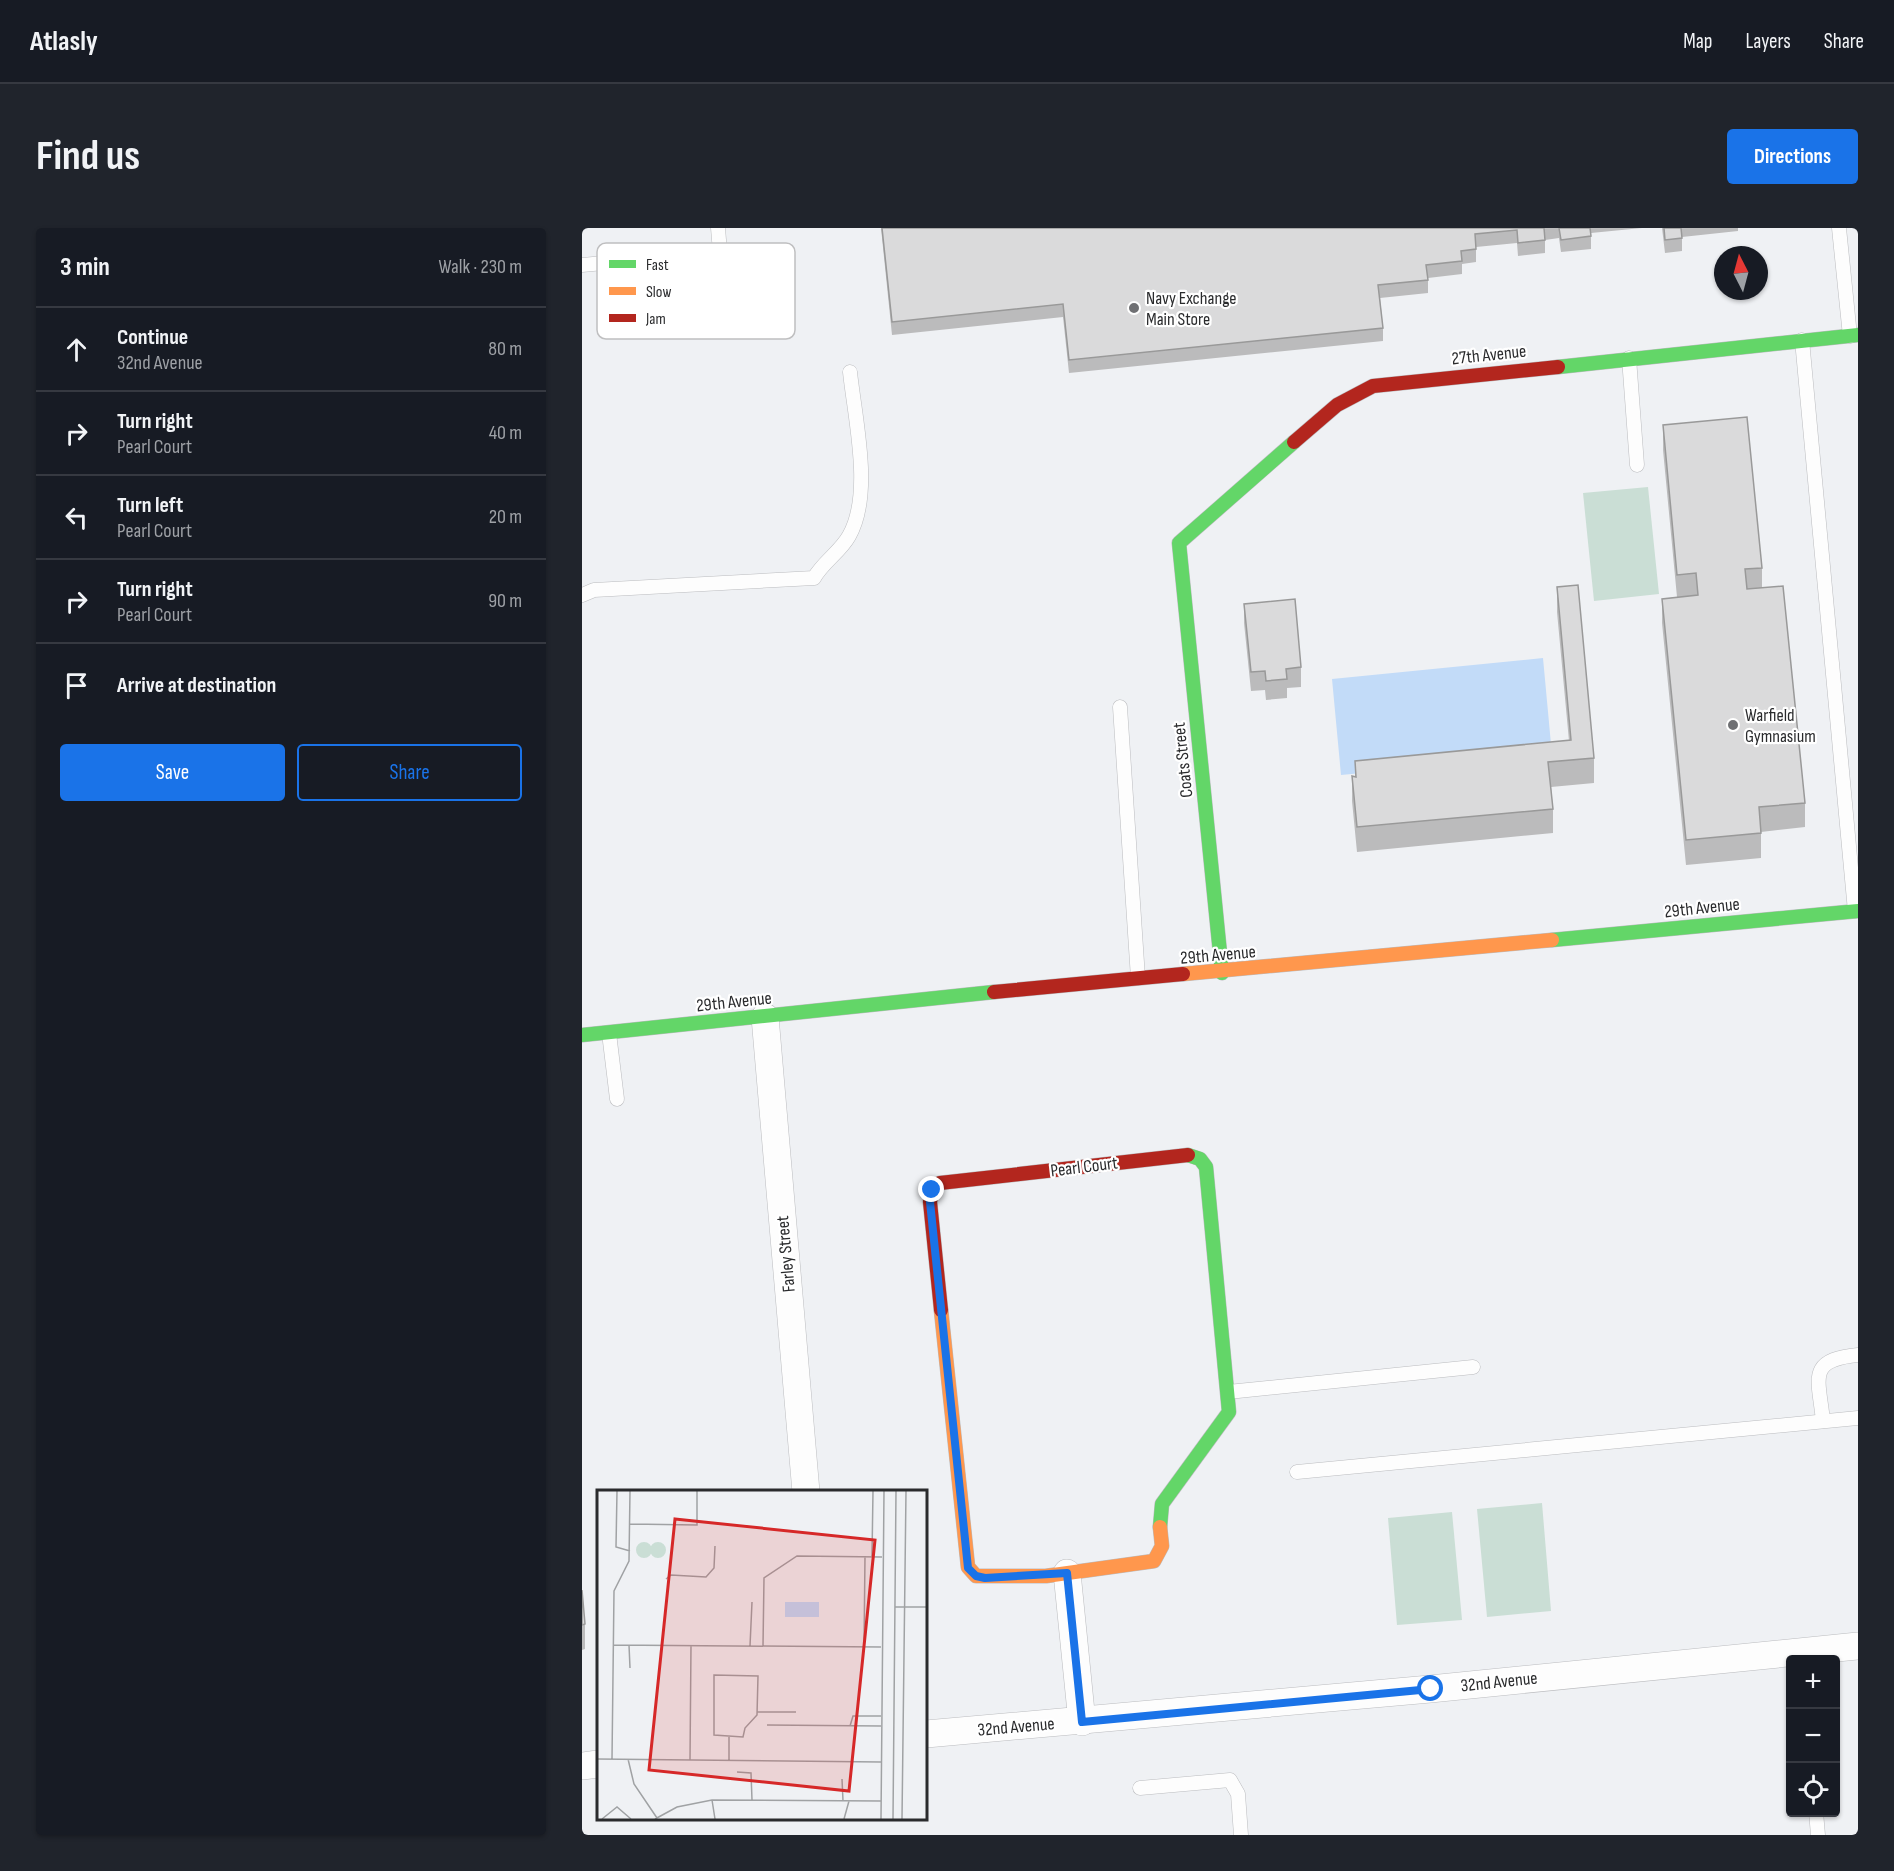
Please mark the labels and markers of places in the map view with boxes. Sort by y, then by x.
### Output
place label: Navy Exchange Main Store [1146,288,1237,330]
marker: Navy Exchange Main Store [1127,301,1141,315]
place label: Warfield Gymnasium [1745,705,1816,747]
marker: Warfield Gymnasium [1726,718,1740,732]

